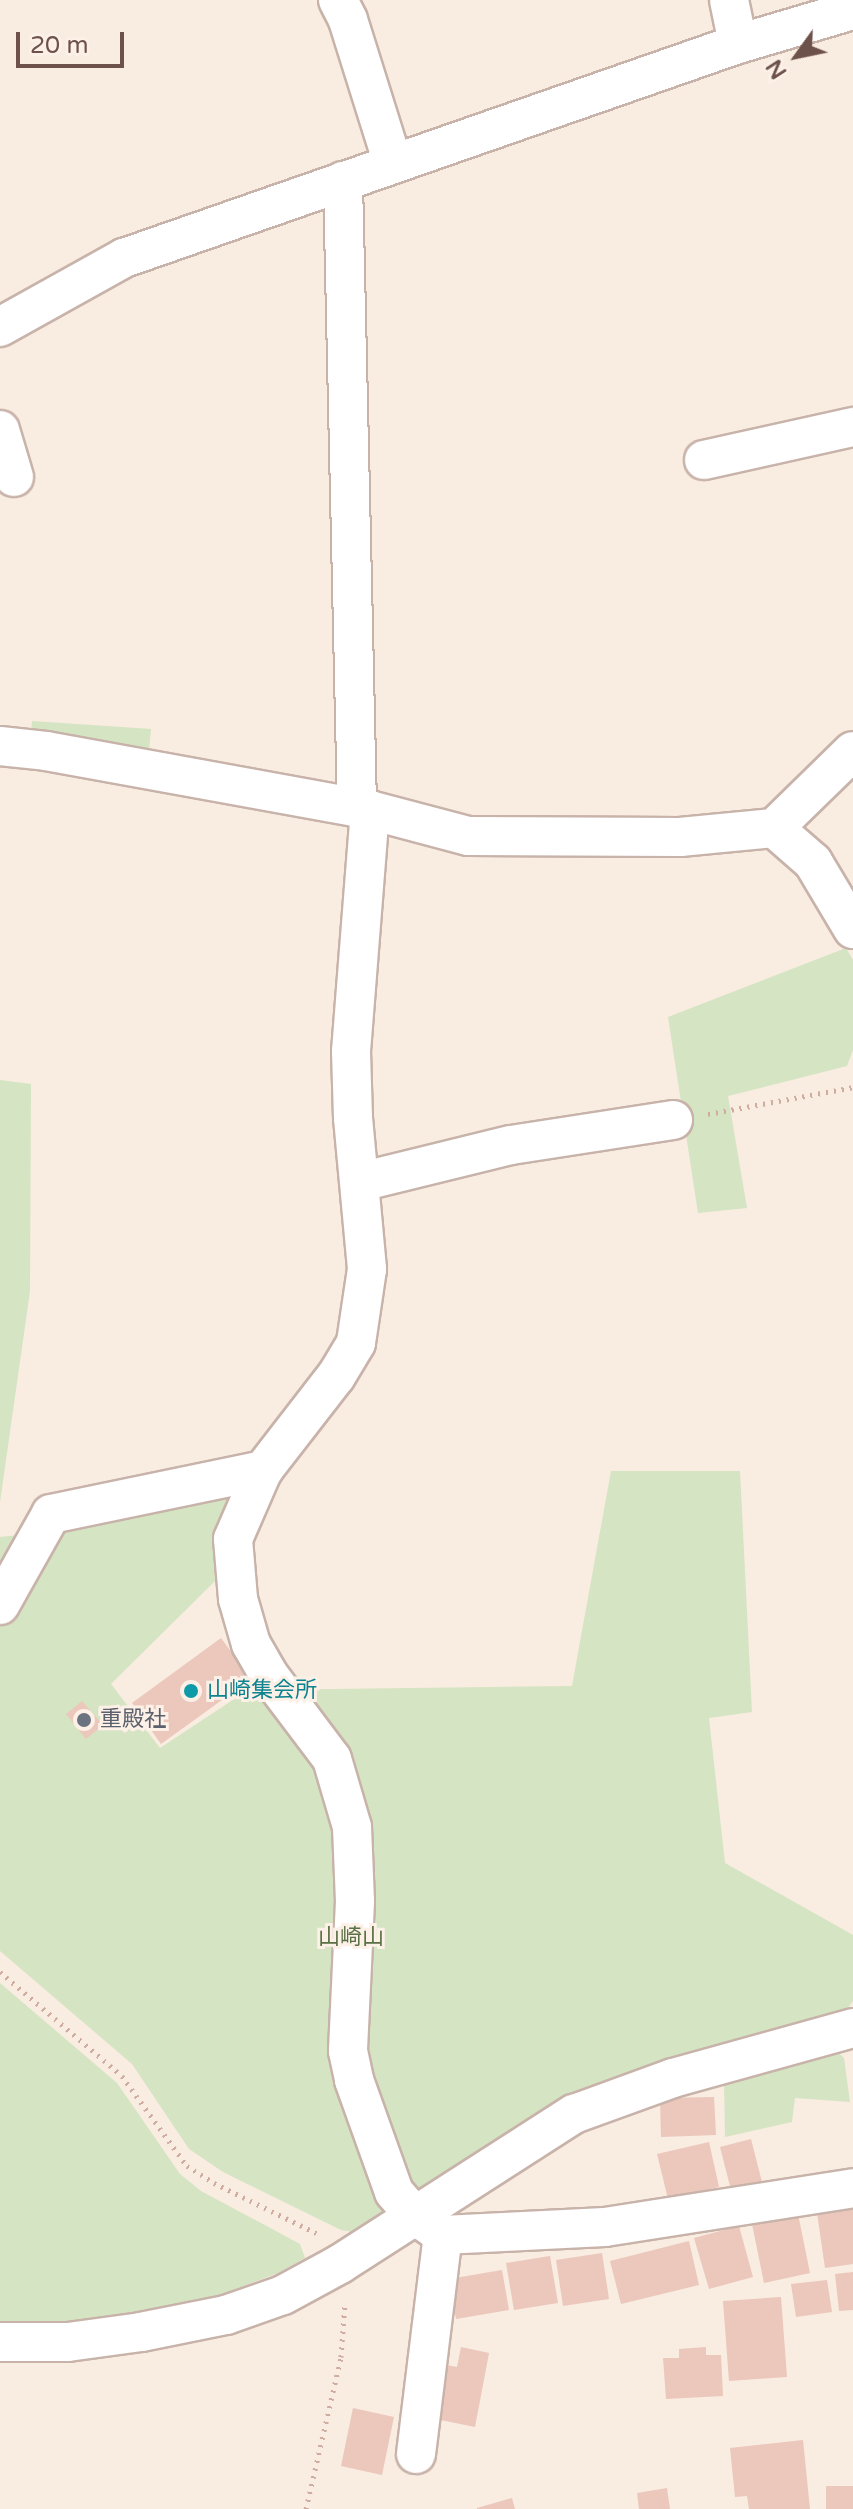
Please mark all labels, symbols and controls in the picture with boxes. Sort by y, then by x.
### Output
scale bar [20,16,128,66]
north arrow [757,16,837,96]
text: 20 m [30,31,88,60]
text: N [761,55,793,84]
place label: 山崎集会所 [207,1678,317,1704]
marker: 山崎集会所 [182,1682,200,1700]
place label: 重殿社 [100,1707,166,1733]
marker: 重殿社 [75,1711,93,1729]
park label: 山崎山 [318,1925,384,1951]

